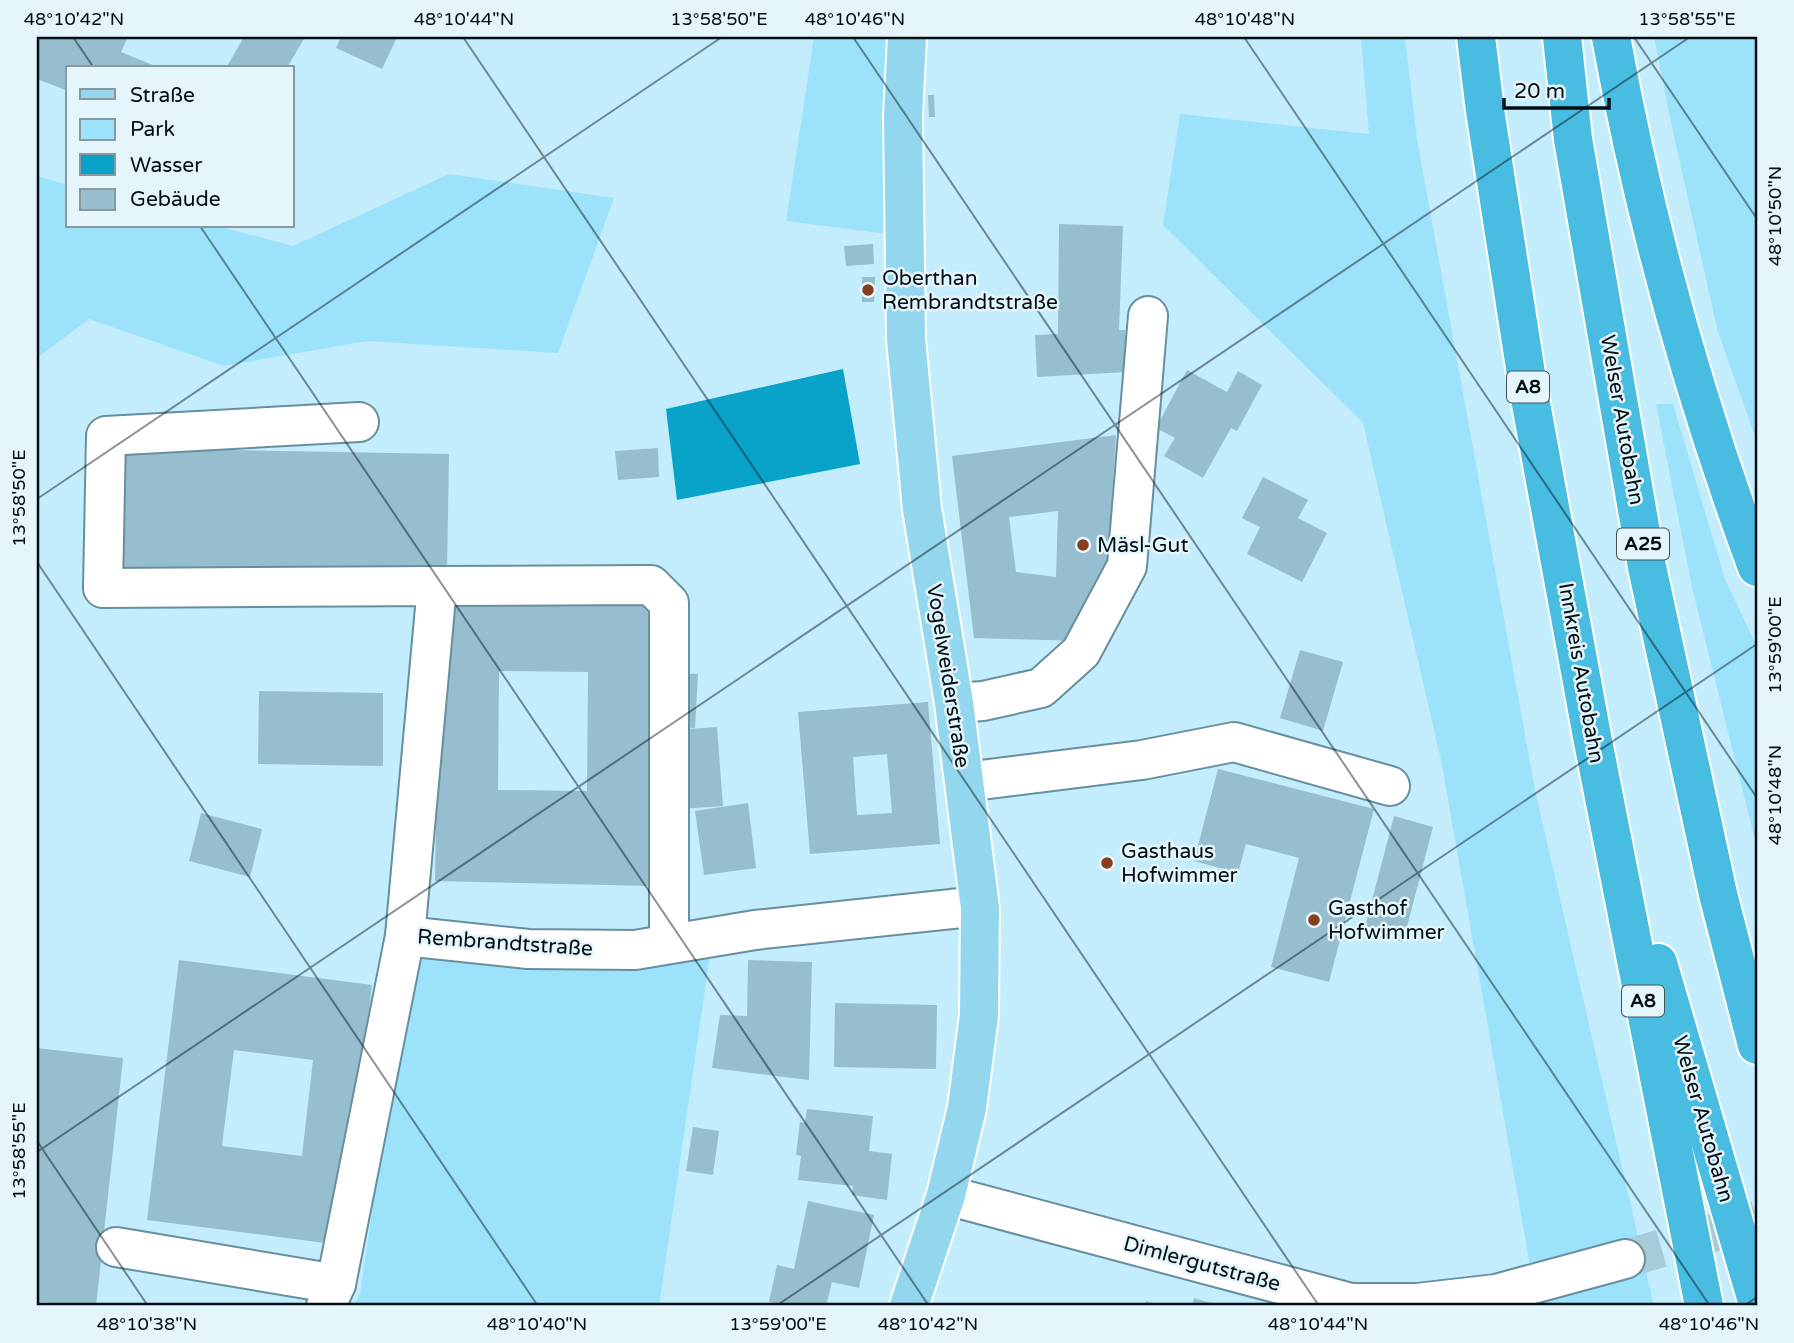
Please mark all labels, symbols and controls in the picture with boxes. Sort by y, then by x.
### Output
text: 48°10'42"N [24,8,124,30]
text: 48°10'44"N [414,8,514,30]
text: 13°58'50"E [670,8,768,30]
text: 48°10'46"N [805,8,905,30]
text: 48°10'48"N [1195,8,1295,30]
text: 13°58'55"E [1638,8,1736,30]
legend [66,66,294,228]
scale bar [1504,66,1608,110]
text: 20 m [1514,79,1565,104]
text: Straße [130,83,195,108]
text: Park [130,117,175,142]
text: Wasser [130,153,202,178]
text: 48°10'50"N [1764,166,1786,266]
text: Gebäude [130,187,221,212]
place label: Oberthan Rembrandtstraße [882,266,1058,315]
marker: Oberthan Rembrandtstraße [860,282,876,298]
street label: Welser Autobahn [1595,333,1649,507]
road number: A8 [1507,372,1549,402]
text: 13°58'50"E [8,449,30,547]
road number: A25 [1617,528,1669,559]
place label: Mäsl-Gut [1097,533,1188,558]
marker: Mäsl-Gut [1075,537,1091,553]
street label: Innkreis Autobahn [1553,581,1609,765]
street label: Vogelweiderstraße [921,582,975,770]
text: 13°59'00"E [1764,596,1786,694]
text: 48°10'48"N [1764,745,1786,845]
place label: Gasthaus Hofwimmer [1121,839,1238,888]
marker: Gasthaus Hofwimmer [1099,855,1115,871]
place label: Gasthof Hofwimmer [1328,896,1445,945]
marker: Gasthof Hofwimmer [1306,912,1322,928]
street label: Rembrandtstraße [416,924,594,962]
road number: A8 [1622,986,1664,1016]
street label: Welser Autobahn [1667,1033,1739,1205]
text: 13°58'55"E [8,1102,30,1200]
street label: Dimlergutstraße [1121,1231,1283,1297]
text: 48°10'38"N [97,1313,197,1335]
text: 48°10'40"N [487,1313,587,1335]
text: 13°59'00"E [729,1313,827,1335]
text: 48°10'42"N [878,1313,978,1335]
text: 48°10'44"N [1268,1313,1368,1335]
text: 48°10'46"N [1659,1313,1759,1335]

